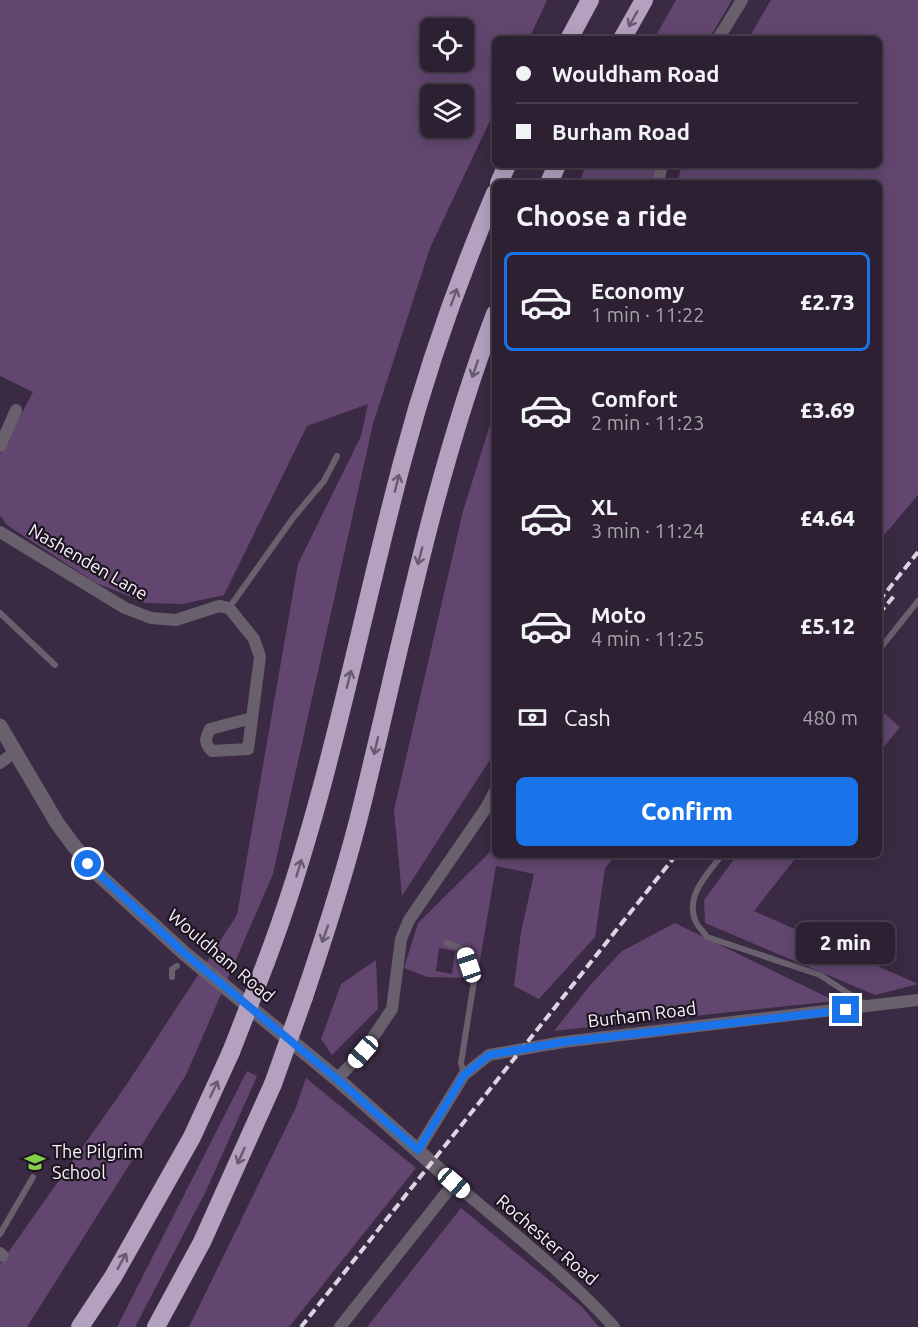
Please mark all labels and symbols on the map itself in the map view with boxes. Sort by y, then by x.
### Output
one-way arrow [627,10,638,28]
one-way arrow [449,288,460,307]
one-way arrow [469,359,480,378]
one-way arrow [391,474,403,493]
street label: Nashenden Lane [26,519,151,603]
one-way arrow [414,546,426,565]
one-way arrow [343,670,355,689]
one-way arrow [370,736,381,755]
route start [74,850,101,877]
one-way arrow [295,858,306,877]
street label: Wouldham Road [164,905,279,1006]
callout: 2 min [796,923,896,965]
one-way arrow [319,924,330,943]
car [455,945,483,985]
route end [832,996,859,1023]
street label: Burham Road [586,997,697,1031]
car [344,1033,382,1071]
one-way arrow [208,1081,220,1099]
place label: The Pilgrim School [52,1141,143,1182]
one-way arrow [234,1147,246,1165]
school or university icon: The Pilgrim School [23,1150,47,1174]
car [435,1164,473,1202]
street label: Rochester Road [493,1190,602,1289]
one-way arrow [116,1253,128,1270]

